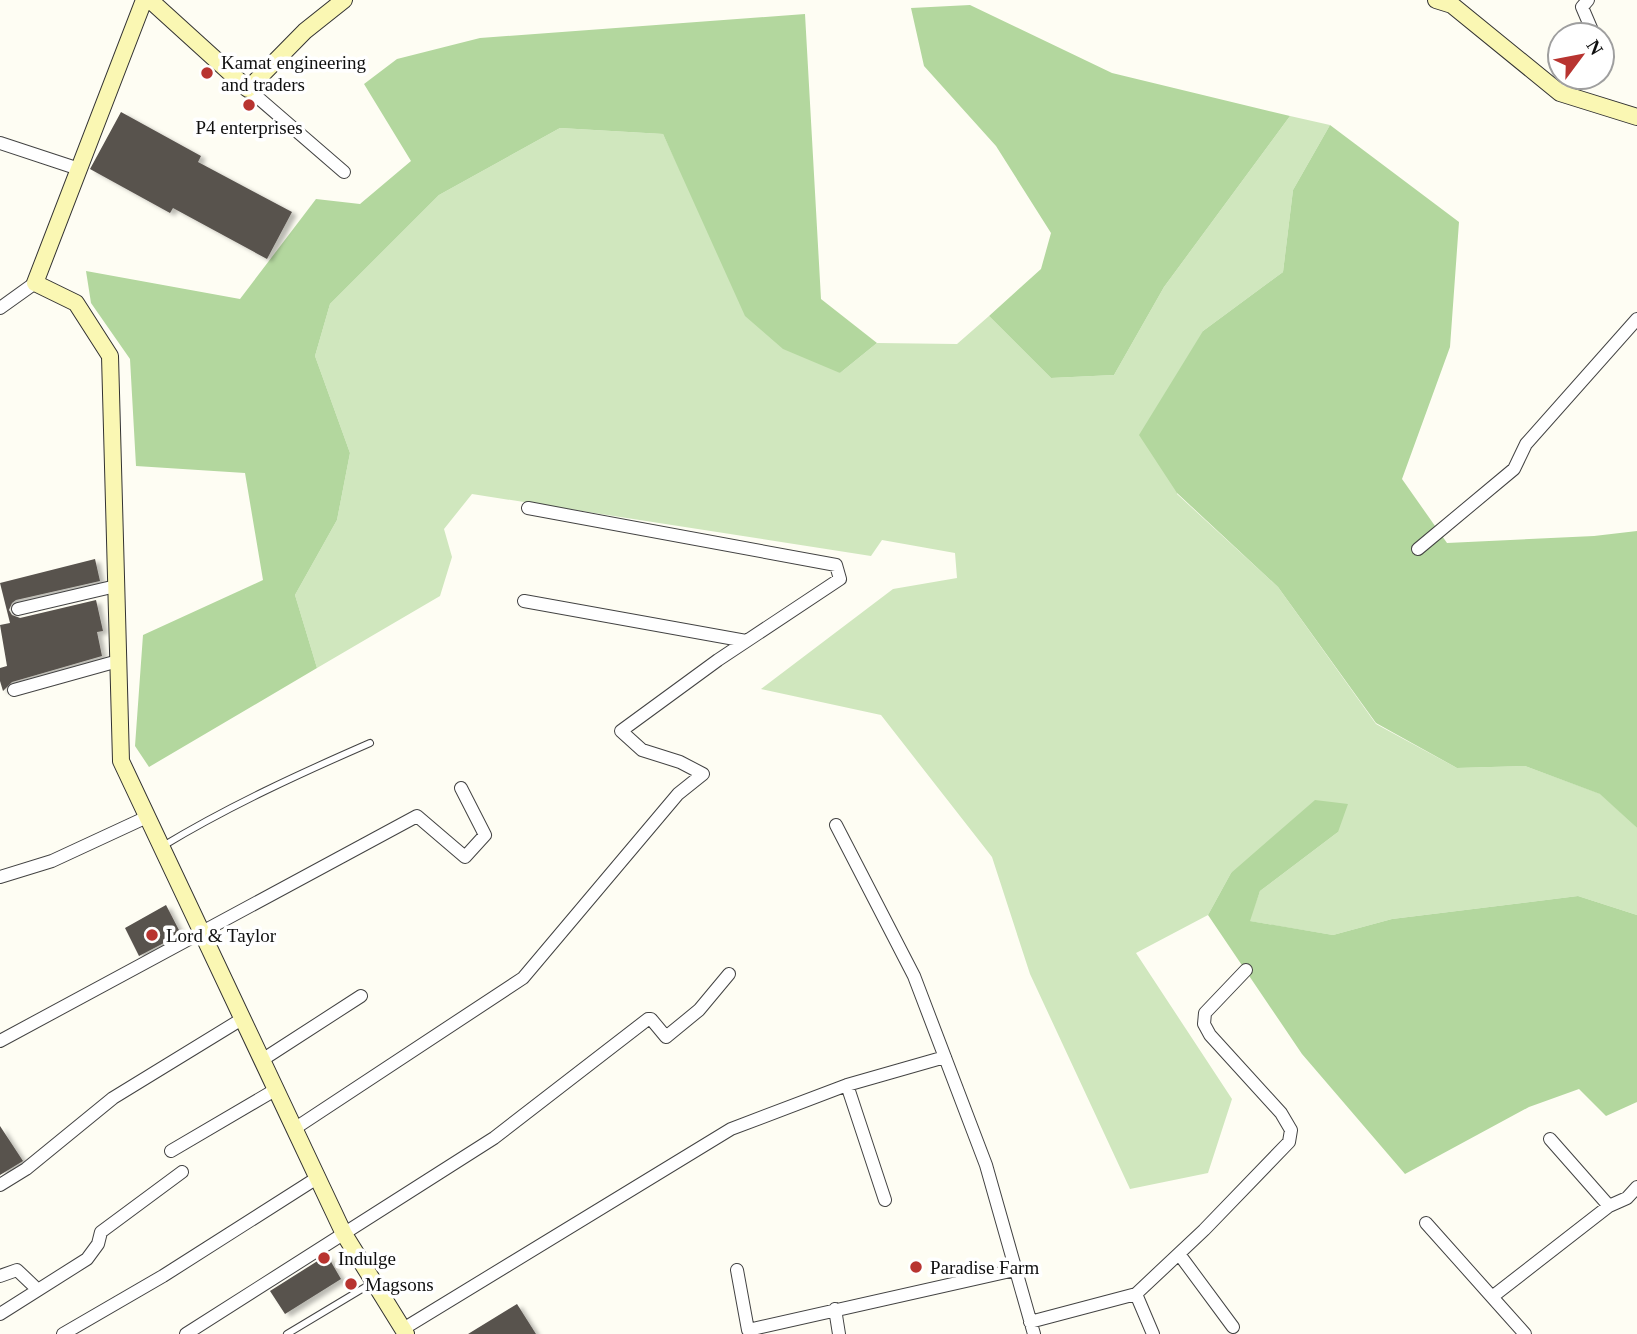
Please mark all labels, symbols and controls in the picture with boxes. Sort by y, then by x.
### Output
north arrow [1546,21,1616,91]
text: N [1582,36,1608,59]
place label: Kamat engineering and traders [221,52,367,95]
marker: Kamat engineering and traders [199,65,215,81]
marker: P4 enterprises [241,97,257,113]
place label: P4 enterprises [195,117,303,138]
place label: Lord & Taylor [166,925,277,946]
marker: Lord & Taylor [144,927,160,943]
place label: Indulge [338,1248,396,1269]
marker: Indulge [316,1250,332,1266]
place label: Paradise Farm [930,1257,1039,1278]
marker: Paradise Farm [908,1259,924,1275]
place label: Magsons [365,1274,434,1295]
marker: Magsons [343,1276,359,1292]

